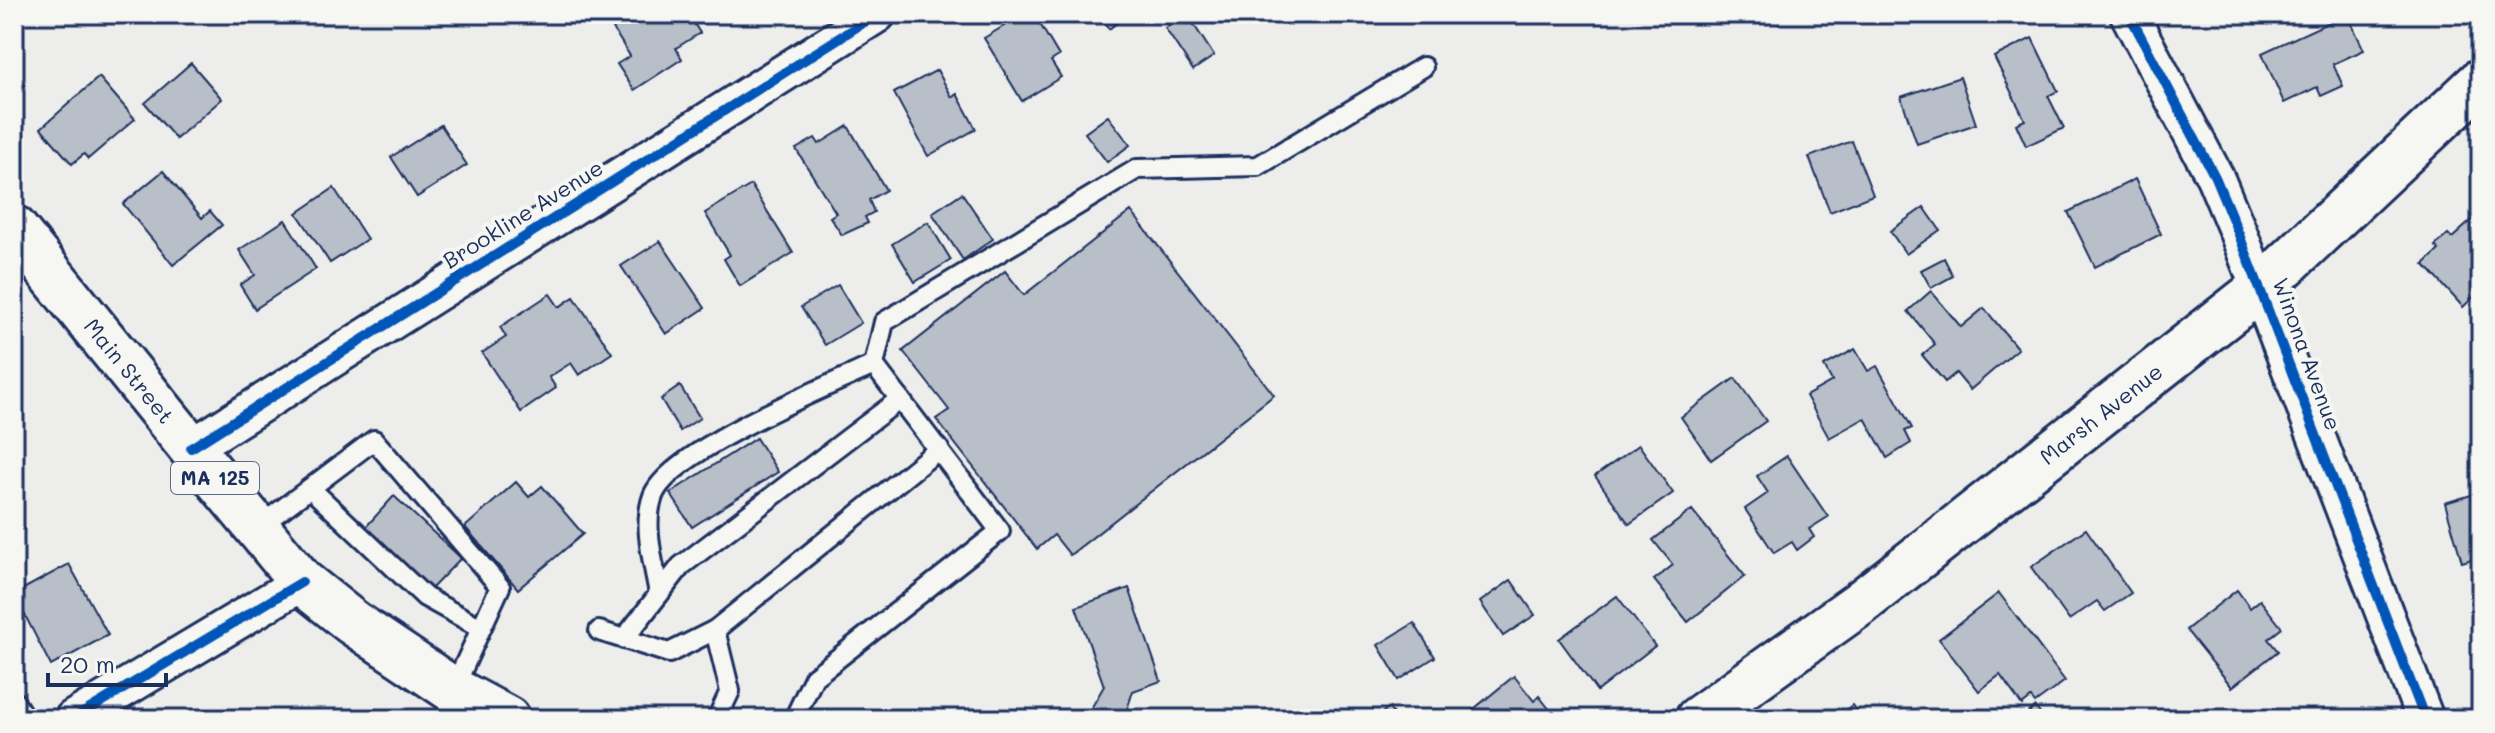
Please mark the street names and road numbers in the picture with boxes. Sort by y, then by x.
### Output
street label: Brookline Avenue [437,153,608,275]
street label: Winona Avenue [2266,274,2349,434]
street label: Main Street [78,312,181,429]
street label: Marsh Avenue [2033,356,2168,471]
road number: MA 125 [171,462,259,494]

